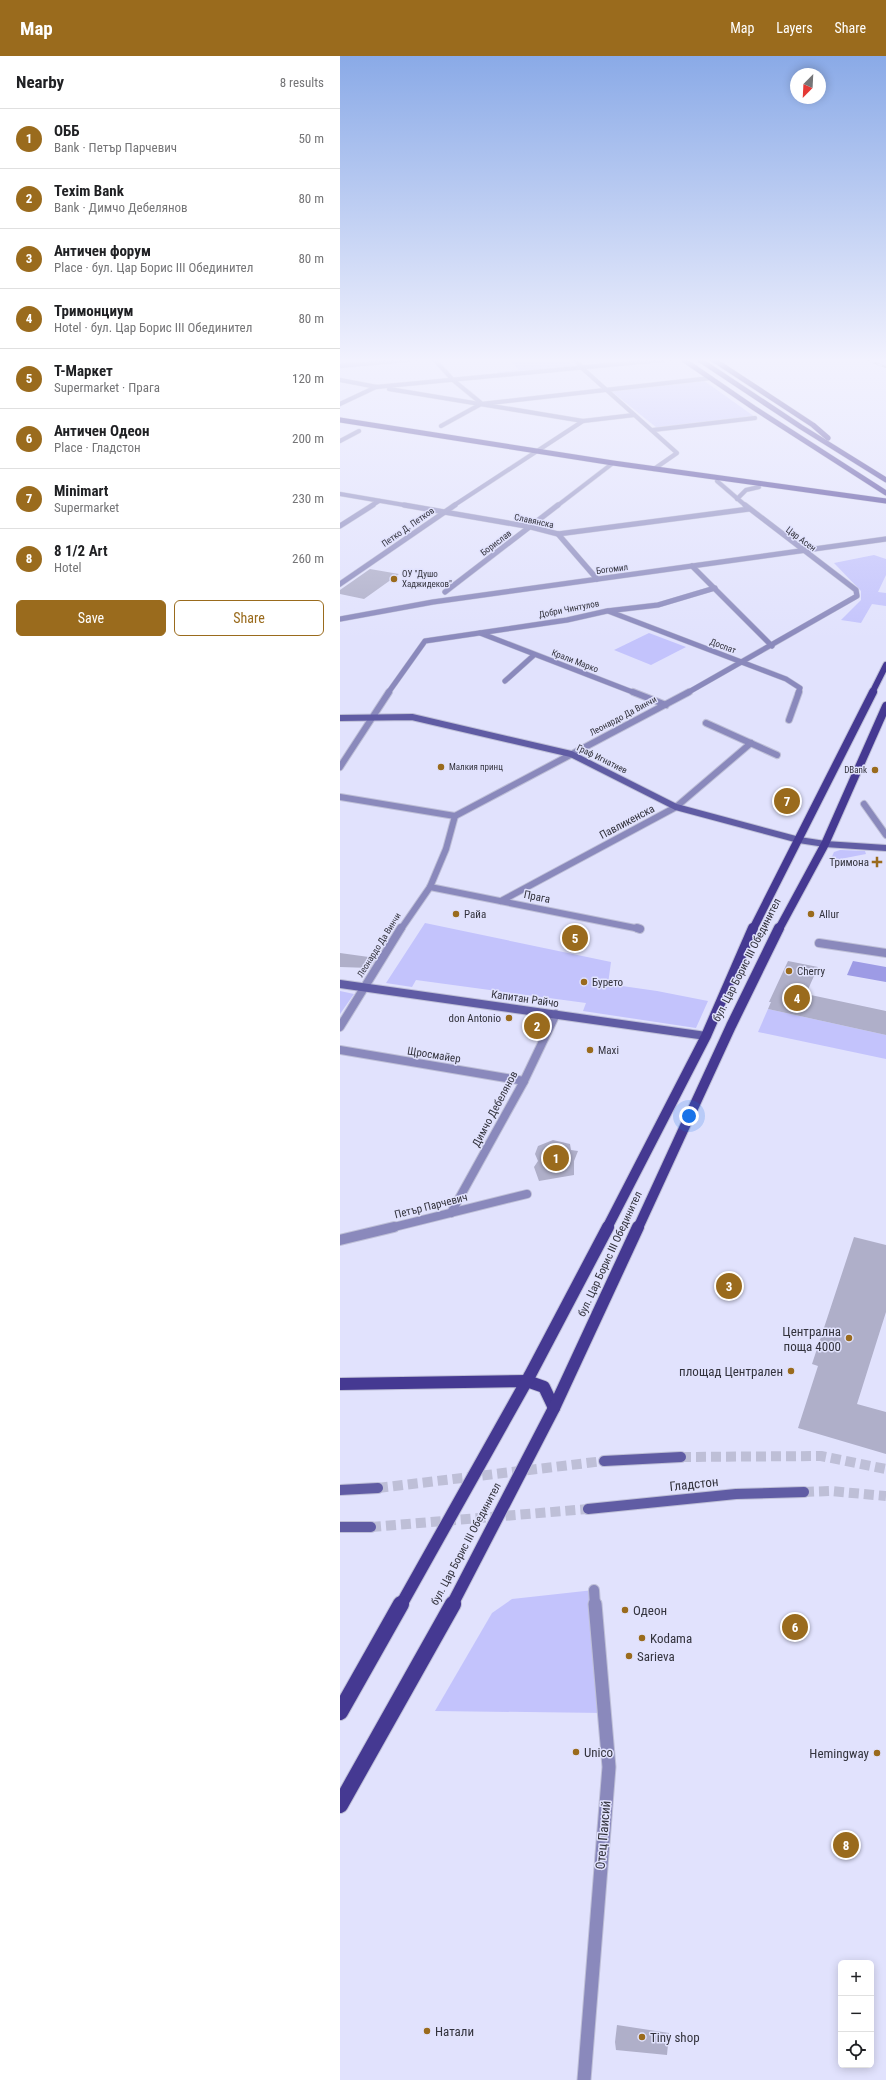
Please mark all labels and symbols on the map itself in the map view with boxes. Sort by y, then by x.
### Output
north arrow [790,68,826,104]
street label: Петко Д. Петков [380,505,436,549]
street label: Славянска [513,512,555,530]
street label: Цар Асен [784,525,818,553]
street label: Борислав [479,528,514,558]
street label: Богомил [595,562,629,576]
place label: ОУ "Душо Хаджидеков" [402,569,452,589]
marker: ОУ "Душо Хаджидеков" [389,574,399,584]
street label: Добри Чинтулов [538,598,601,620]
street label: Доспат [708,636,738,656]
street label: Крали Марко [550,648,600,675]
street label: Леонардо Да Винчи [588,694,658,738]
street label: Граф Игнатиев [575,742,629,776]
marker: Малкия принц [436,762,446,772]
place label: Малкия принц [449,762,503,772]
place label: DBank [844,765,867,775]
marker: DBank [870,765,880,775]
pin: 7 [774,786,800,816]
street label: Павликенска [597,802,657,842]
place label: Тримона [829,856,869,869]
marker: Тримона [872,857,882,867]
street label: Прага [523,888,551,906]
street label: бул. Цар Борис III Обединител [710,896,784,1024]
place label: Райа [464,908,486,921]
place label: Allur [819,908,840,921]
marker: Райа [451,909,461,919]
marker: Allur [806,909,816,919]
street label: Леонардо Да Винчи [355,911,403,979]
pin: 5 [562,923,588,953]
place label: Cherry [797,965,826,978]
marker: Cherry [784,966,794,976]
place label: Бурето [592,976,624,989]
marker: Бурето [579,977,589,987]
pin: 4 [784,983,810,1013]
street label: Капитан Райчо [490,988,560,1010]
pin: 2 [524,1011,550,1041]
place label: don Antonio [448,1012,501,1025]
marker: don Antonio [504,1013,514,1023]
street label: Щросмайер [406,1044,462,1066]
place label: Maxi [598,1044,619,1057]
marker: Maxi [585,1045,595,1055]
street label: Димчо Дебелянов [470,1069,520,1149]
your location [679,1106,699,1126]
pin: 1 [543,1143,569,1173]
street label: бул. Цар Борис III Обединител [575,1189,645,1319]
street label: Петър Парчевич [393,1191,469,1221]
pin: 3 [716,1271,742,1301]
place label: Централна поща 4000 [782,1324,841,1354]
marker: Централна поща 4000 [844,1333,854,1343]
place label: площад Централен [679,1364,783,1379]
marker: площад Централен [786,1366,796,1376]
street label: Гладстон [669,1474,719,1494]
street label: бул. Цар Борис III Обединител [428,1481,504,1607]
place label: Одеон [633,1603,667,1618]
marker: Одеон [620,1605,630,1615]
pin: 6 [782,1612,808,1642]
place label: Kodama [650,1631,692,1646]
marker: Kodama [637,1633,647,1643]
place label: Sarieva [637,1649,675,1664]
marker: Sarieva [624,1651,634,1661]
place label: Unico [584,1745,613,1760]
place label: Hemingway [809,1746,870,1761]
marker: Unico [571,1747,581,1757]
marker: Hemingway [872,1748,882,1758]
street label: Отец Паисий [593,1800,613,1870]
pin: 8 [833,1830,859,1860]
place label: Натали [435,2024,474,2039]
marker: Натали [422,2026,432,2036]
place label: Tiny shop [650,2030,700,2045]
marker: Tiny shop [637,2032,647,2042]

